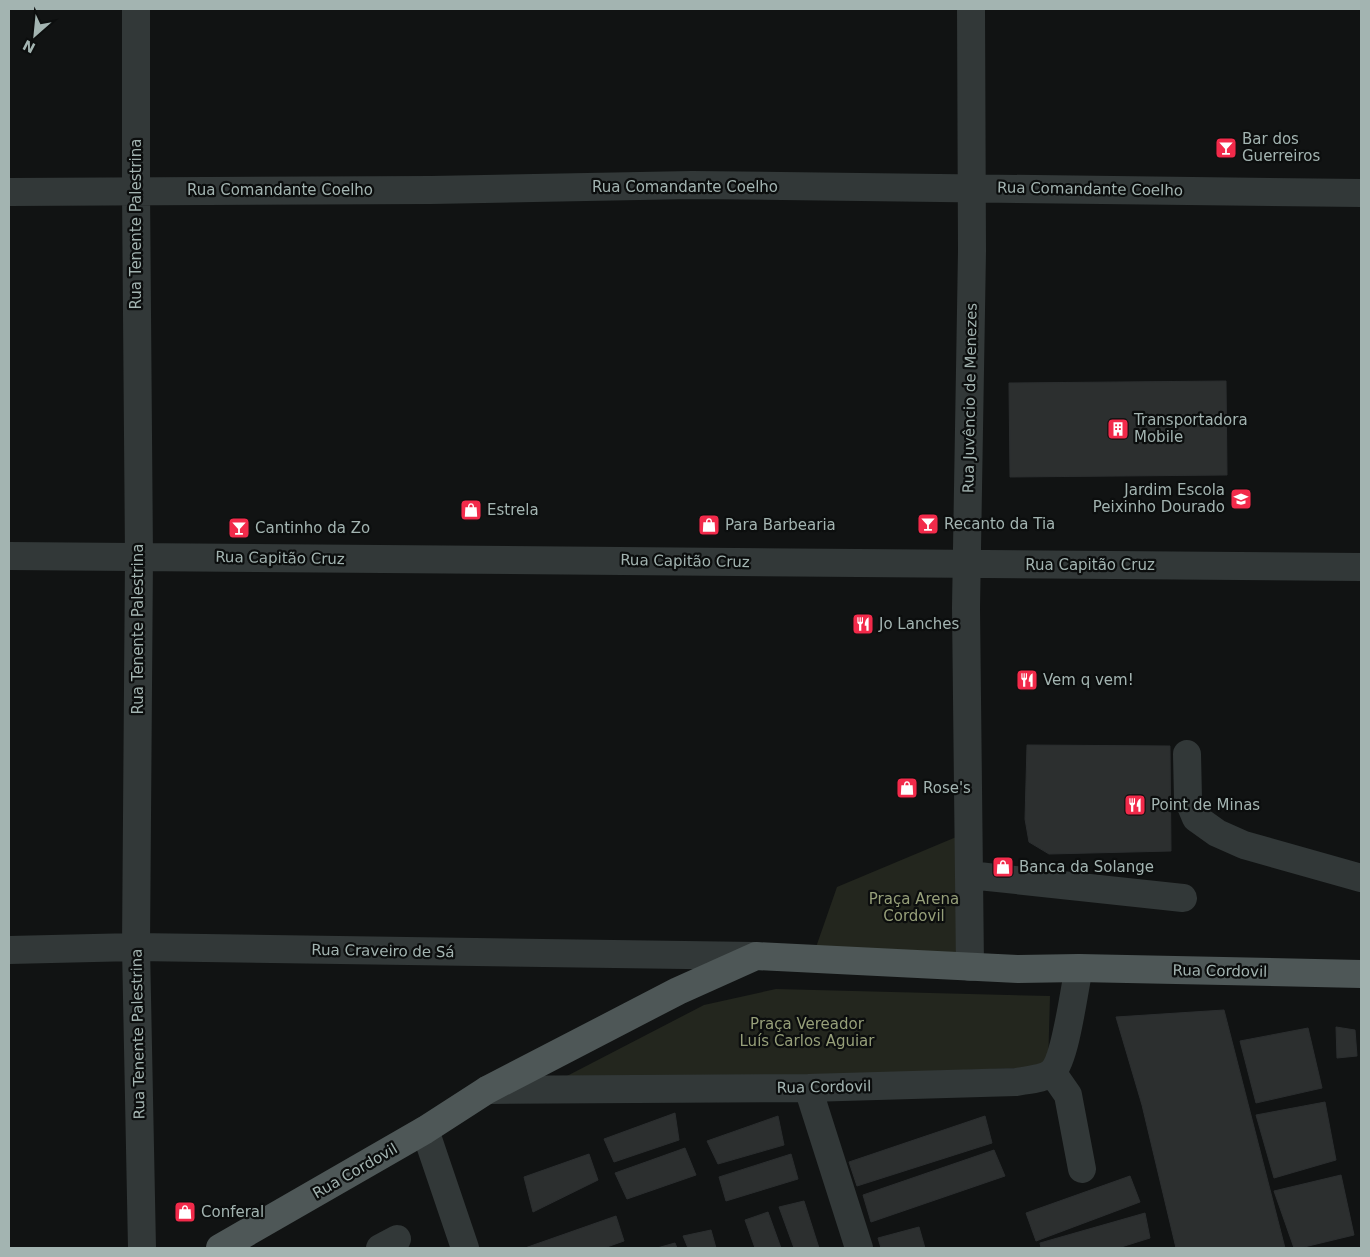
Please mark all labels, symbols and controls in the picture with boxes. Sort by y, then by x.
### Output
north arrow [10,10,60,60]
text: N [20,37,38,56]
place label: Bar dos Guerreiros [1242,130,1321,165]
bar icon: Bar dos Guerreiros [1214,136,1238,160]
street label: Rua Tenente Palestrina [127,139,145,309]
street label: Rua Comandante Coelho [592,178,778,196]
street label: Rua Comandante Coelho [997,178,1183,200]
street label: Rua Comandante Coelho [187,181,373,199]
street label: Rua Juvêncio de Menezes [959,302,981,493]
place label: Transportadora Mobile [1133,411,1248,446]
building icon: Transportadora Mobile [1106,417,1130,441]
place label: Jardim Escola Peixinho Dourado [1093,481,1225,516]
school or university icon: Jardim Escola Peixinho Dourado [1229,487,1253,511]
shop icon: Estrela [459,498,483,522]
place label: Estrela [487,501,539,519]
bar icon: Recanto da Tia [916,512,940,536]
shop icon: Para Barbearia [697,513,721,537]
place label: Recanto da Tia [944,515,1055,533]
bar icon: Cantinho da Zo [227,516,251,540]
place label: Para Barbearia [725,516,836,534]
place label: Cantinho da Zo [255,519,370,537]
street label: Rua Tenente Palestrina [129,544,147,714]
street label: Rua Capitão Cruz [215,548,345,568]
street label: Rua Capitão Cruz [620,551,750,571]
street label: Rua Capitão Cruz [1025,556,1155,574]
restaurant icon: Jo Lanches [851,612,875,636]
place label: Jo Lanches [878,615,959,633]
restaurant icon: Vem q vem! [1015,668,1039,692]
place label: Vem q vem! [1043,671,1134,689]
shop icon: Rose's [895,776,919,800]
place label: Rose's [923,779,971,797]
restaurant icon: Point de Minas [1123,793,1147,817]
place label: Point de Minas [1151,796,1260,814]
shop icon: Banca da Solange [991,855,1015,879]
place label: Banca da Solange [1019,858,1154,876]
park label: Praça Arena Cordovil [869,890,959,925]
street label: Rua Craveiro de Sá [311,941,455,961]
street label: Rua Tenente Palestrina [128,948,148,1120]
street label: Rua Cordovil [1173,961,1267,981]
park label: Praça Vereador Luís Carlos Aguiar [740,1015,875,1050]
street label: Rua Cordovil [777,1077,871,1097]
street label: Rua Cordovil [309,1140,401,1202]
shop icon: Conferal [173,1200,197,1224]
place label: Conferal [201,1203,264,1221]

